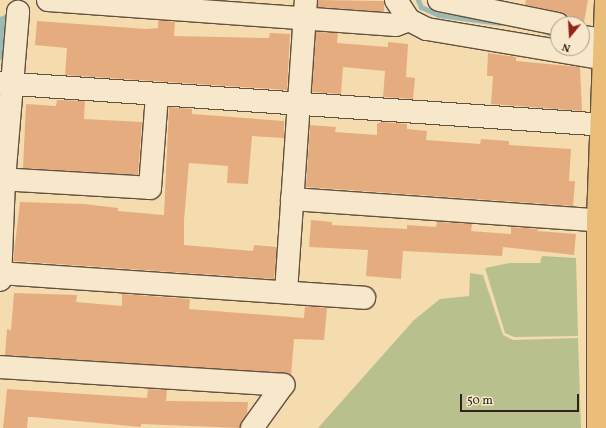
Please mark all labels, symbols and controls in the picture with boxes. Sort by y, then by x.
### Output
north arrow [550,16,590,56]
text: N [560,39,573,55]
scale bar [462,386,581,412]
text: 50 m [467,393,493,409]

